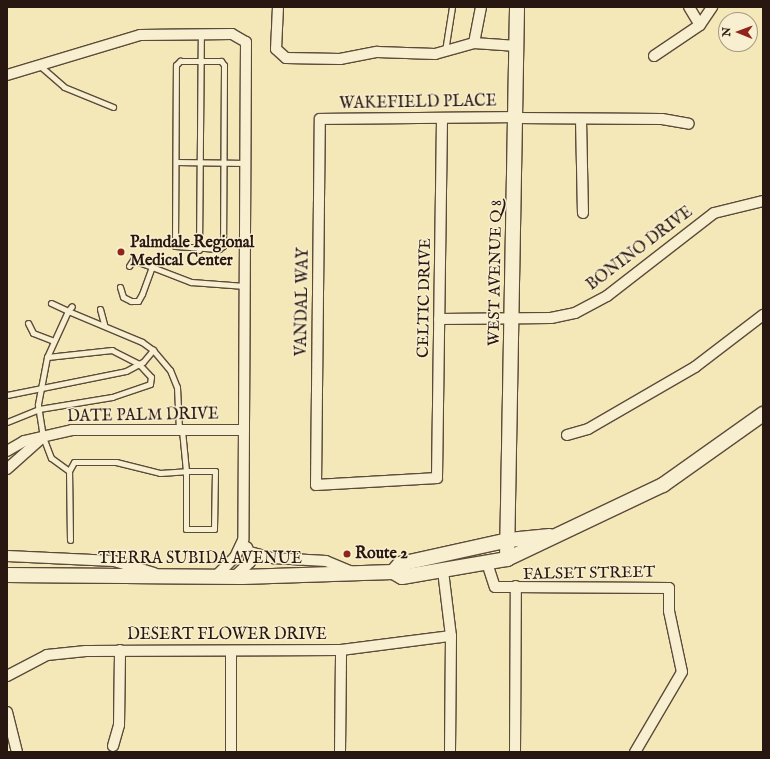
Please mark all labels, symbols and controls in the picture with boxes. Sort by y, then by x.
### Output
north arrow [718,12,758,52]
text: N [720,27,734,37]
street label: WAKEFIELD PLACE [339,92,497,114]
street label: WEST AVENUE Q 8 [485,200,507,346]
street label: BONINO DRIVE [583,203,697,295]
place label: Palmdale Regional Medical Center [130,233,254,271]
street label: CELTIC DRIVE [414,238,436,358]
marker: Palmdale Regional Medical Center [115,246,127,258]
street label: VANDAL WAY [292,248,314,356]
street label: DATE PALM DRIVE [67,405,219,427]
place label: Route 2 [355,544,408,564]
street label: TIERRA SUBIDA AVENUE [98,549,302,569]
marker: Route 2 [342,549,352,559]
street label: FALSET STREET [523,563,655,585]
street label: DESERT FLOWER DRIVE [127,625,327,645]

